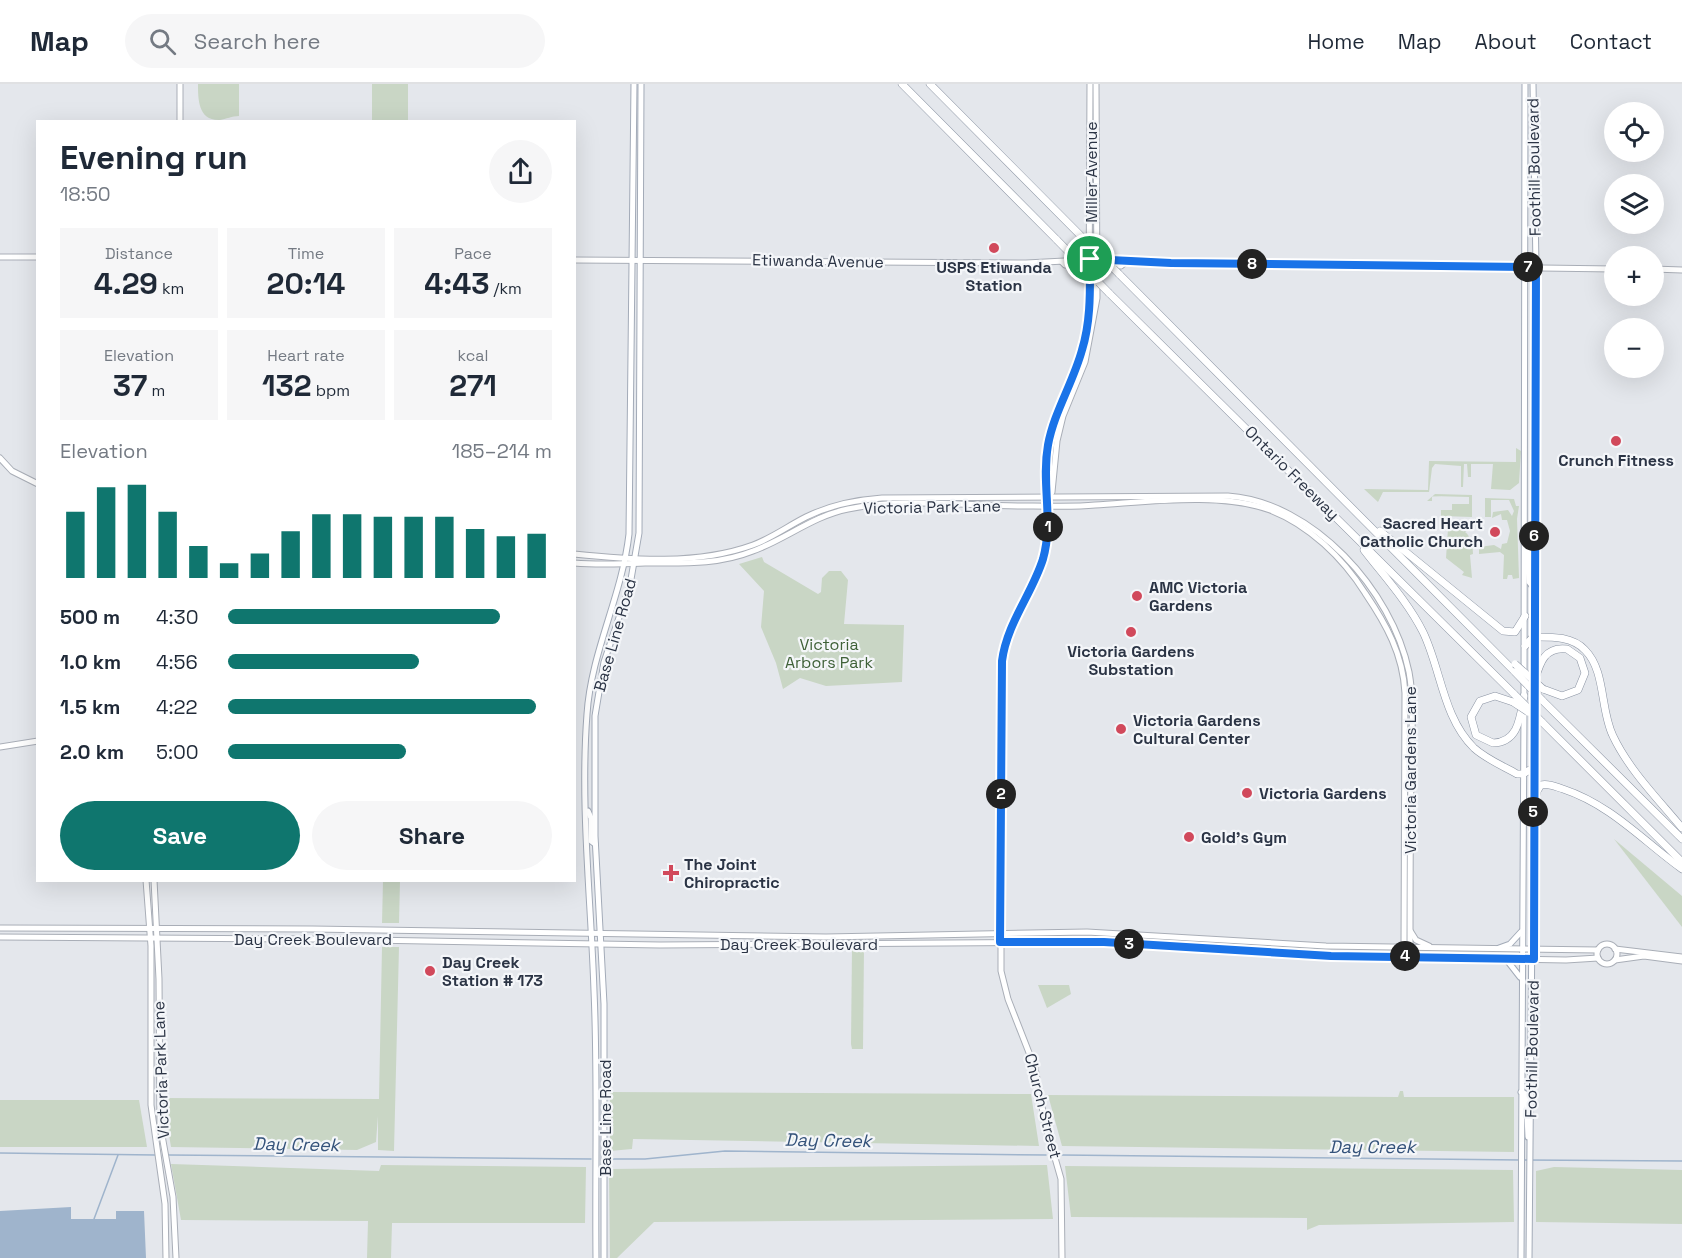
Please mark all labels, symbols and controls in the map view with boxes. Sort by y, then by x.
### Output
search box [125,14,545,68]
text: Map [30,23,89,59]
icon: search [146,25,179,58]
text: Search here [194,27,321,55]
text: Home [1307,28,1365,55]
text: Map [1398,28,1442,55]
text: About [1475,28,1537,55]
text: Contact [1570,28,1652,55]
street label: Foothill Boulevard [1522,98,1546,236]
map controls [1604,102,1664,378]
button: locate [1604,102,1664,162]
street label: Miller Avenue [1081,121,1102,223]
text: Evening run [60,137,248,179]
button: share [489,140,552,203]
button: layers [1604,174,1664,234]
text: 18:50 [60,181,111,207]
pin [1064,233,1115,284]
marker: USPS Etiwanda Station [987,241,1001,255]
icon: arrive [1073,242,1106,275]
text: Distance [105,243,173,264]
text: Time [288,243,324,264]
text: Pace [454,243,492,264]
button: + [1604,246,1664,306]
street label: Etiwanda Avenue [752,249,884,273]
pin: 8 [1237,249,1267,279]
pin: 7 [1513,252,1543,282]
text: 8 [1247,253,1257,274]
text: 7 [1524,256,1532,277]
place label: USPS Etiwanda Station [936,257,1052,296]
text: 4.29 [94,264,158,303]
text: 20:14 [267,264,345,303]
text: 4:43 [424,264,489,303]
text: km [158,278,184,299]
text: /km [489,278,522,299]
button: − [1604,318,1664,378]
text: Elevation [104,345,174,366]
text: Heart rate [267,345,345,366]
text: kcal [458,345,488,366]
text: 37 [113,366,148,405]
text: 132 [262,366,312,405]
text: 271 [449,366,497,405]
text: m [148,380,165,401]
text: bpm [312,380,350,401]
street label: Ontario Freeway [1240,421,1344,525]
marker: Crunch Fitness [1609,434,1623,448]
text: Elevation [60,438,148,464]
text: 185–214 m [452,438,552,464]
place label: Crunch Fitness [1558,450,1674,471]
street label: Victoria Park Lane [863,495,1001,519]
pin: 1 [1033,512,1063,542]
place label: Sacred Heart Catholic Church [1360,513,1483,552]
text: 1 [1044,516,1052,537]
pin: 6 [1519,521,1549,551]
marker: Sacred Heart Catholic Church [1488,525,1502,539]
text: 6 [1529,525,1539,546]
street label: Base Line Road [589,576,641,694]
place label: AMC Victoria Gardens [1149,577,1247,616]
marker: AMC Victoria Gardens [1130,589,1144,603]
text: 500 m [60,604,120,630]
text: 4:30 [156,604,198,630]
marker: Victoria Gardens Substation [1124,625,1138,639]
park label: Victoria Arbors Park [785,634,873,673]
place label: Victoria Gardens Substation [1067,641,1195,680]
text: 1.0 km [60,649,121,675]
text: 4:56 [156,649,198,675]
street label: Victoria Gardens Lane [1400,686,1421,854]
text: 1.5 km [60,694,120,720]
text: 4:22 [156,694,198,720]
place label: Victoria Gardens Cultural Center [1133,710,1261,749]
marker: Victoria Gardens Cultural Center [1114,722,1128,736]
text: 2.0 km [60,739,124,765]
text: 5:00 [156,739,199,765]
pin: 2 [986,779,1016,809]
text: 2 [996,783,1006,804]
place label: Victoria Gardens [1259,783,1387,804]
marker: Victoria Gardens [1240,786,1254,800]
pin: 5 [1518,797,1548,827]
button: Save [60,801,300,870]
button: Share [312,801,552,870]
text: 5 [1528,801,1538,822]
place label: Gold's Gym [1201,827,1287,848]
marker: Gold's Gym [1182,830,1196,844]
place label: The Joint Chiropractic [684,854,780,893]
marker: The Joint Chiropractic [662,864,680,882]
street label: Day Creek Boulevard [234,929,392,950]
pin: 3 [1114,929,1144,959]
text: 3 [1124,933,1134,954]
street label: Day Creek Boulevard [720,934,878,955]
pin: 4 [1390,941,1420,971]
text: 4 [1400,945,1410,966]
place label: Day Creek Station # 173 [442,952,543,991]
marker: Day Creek Station # 173 [423,964,437,978]
street label: Foothill Boulevard [1520,980,1544,1118]
street label: Victoria Park Lane [148,1001,174,1139]
street label: Church Street [1020,1051,1066,1161]
street label: Base Line Road [595,1059,616,1177]
water label: Day Creek [784,1128,874,1152]
water label: Day Creek [252,1132,342,1156]
water label: Day Creek [1329,1135,1418,1158]

